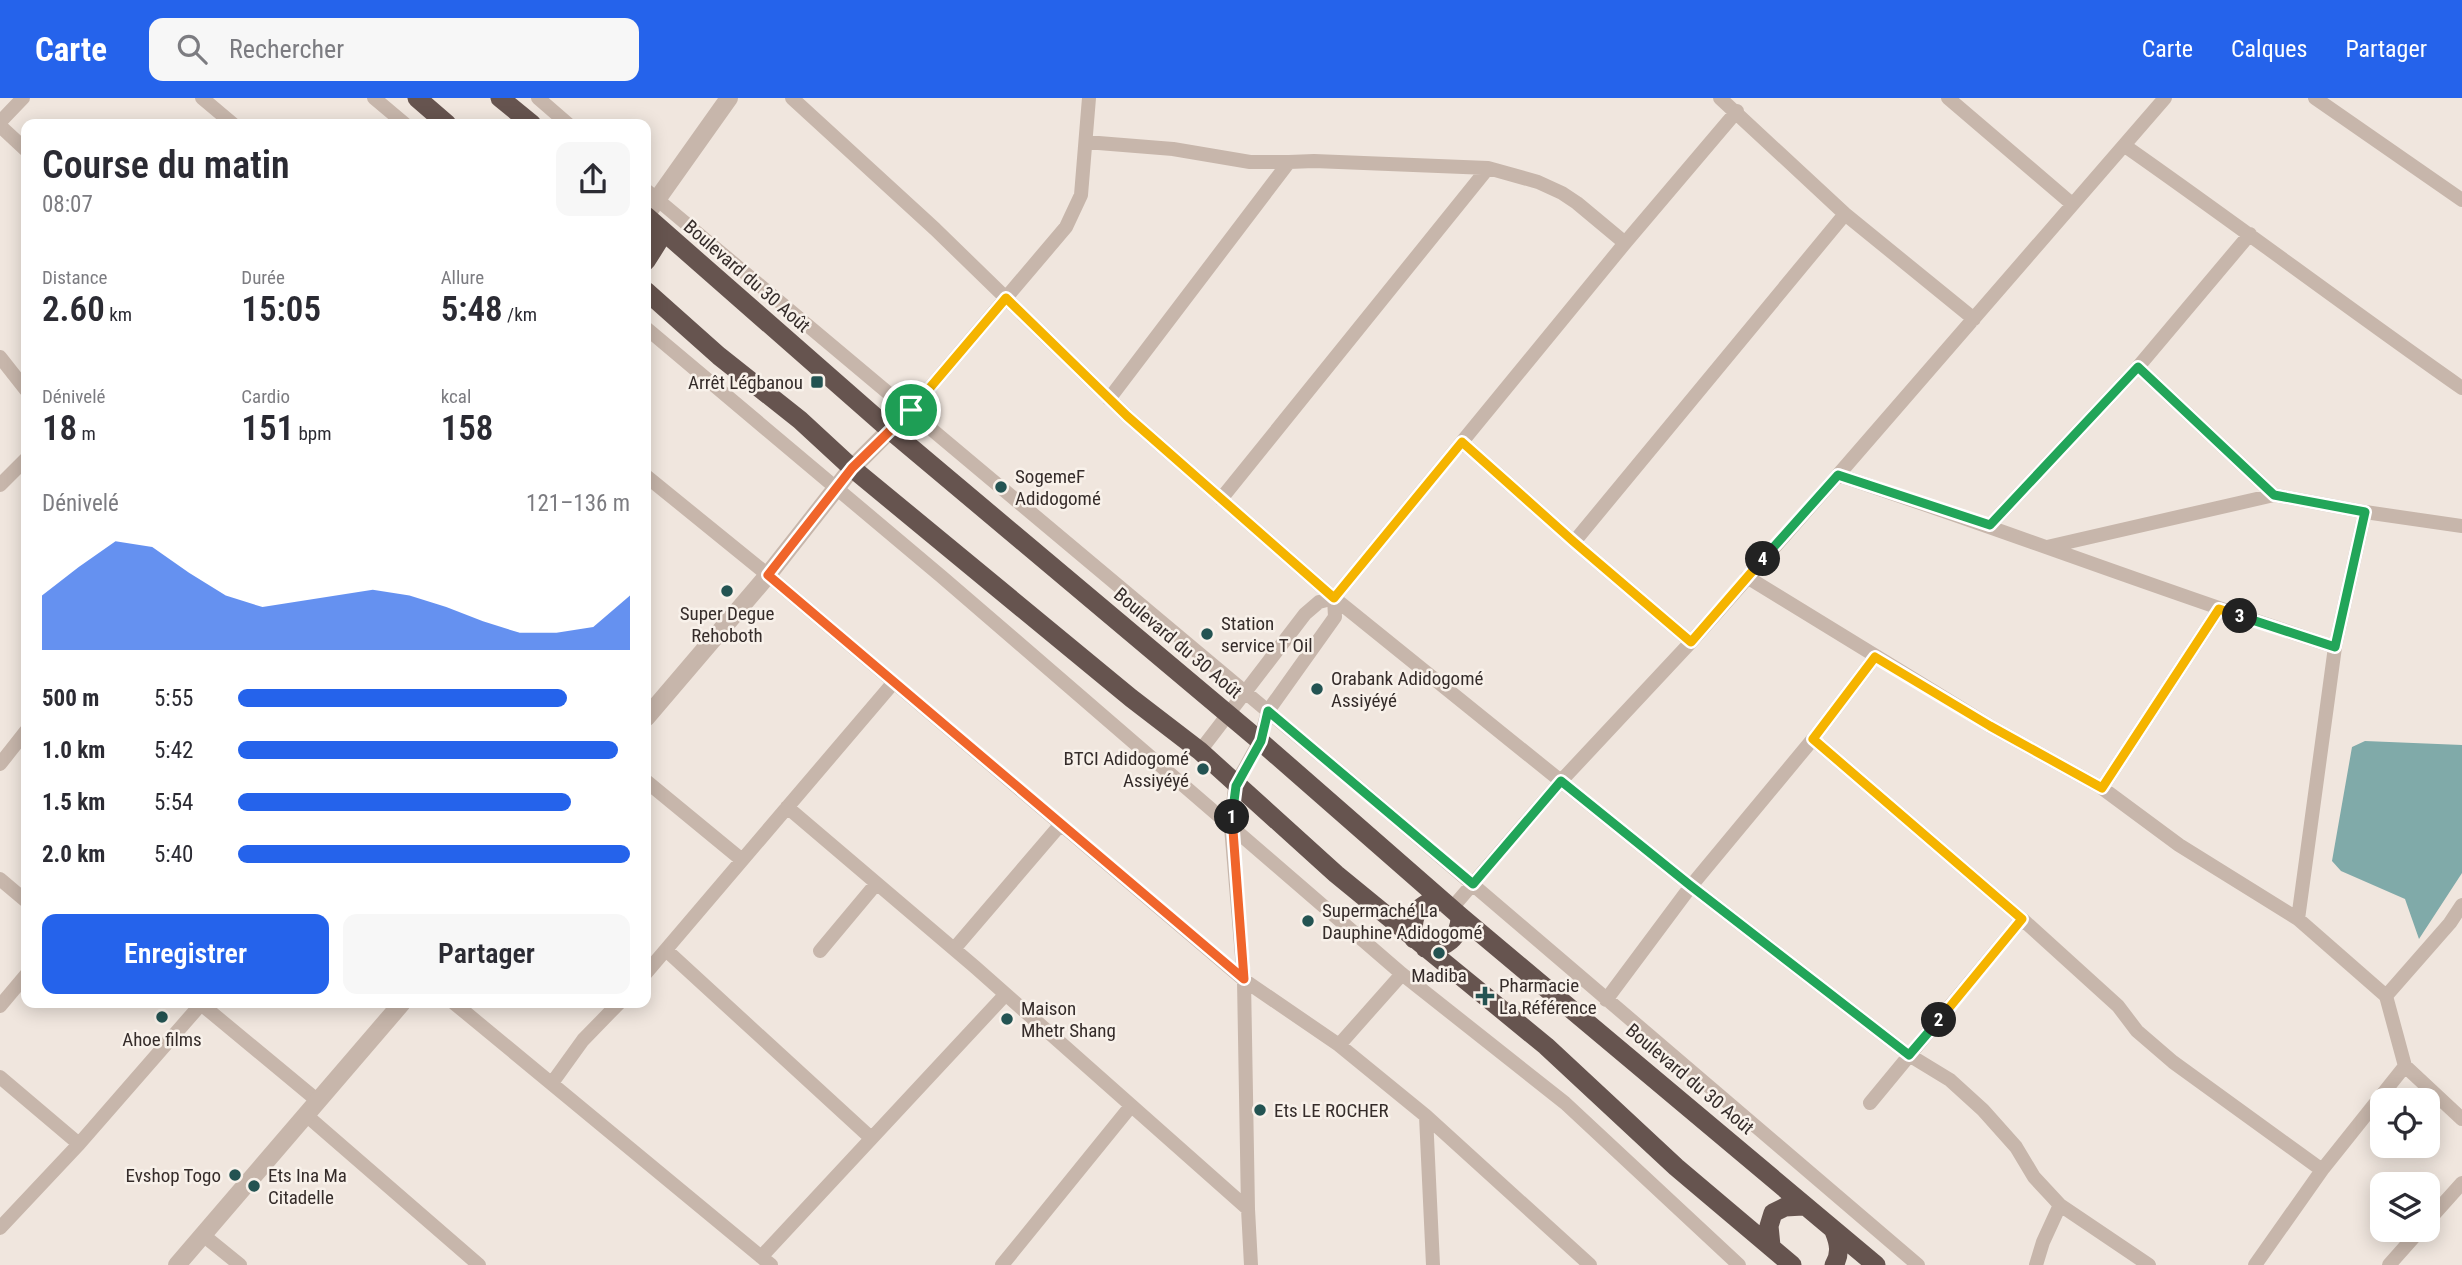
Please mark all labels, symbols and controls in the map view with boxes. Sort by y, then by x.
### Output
search box [149,18,639,81]
text: Carte [35,30,107,69]
icon: search [173,30,211,68]
text: Rechercher [229,34,344,64]
text: Carte [2142,35,2193,63]
text: Calques [2231,35,2307,63]
text: Partager [2345,35,2427,63]
button: share [556,142,630,216]
text: Course du matin [42,143,290,187]
text: 08:07 [42,191,93,218]
street label: Boulevard du 30 Août [679,215,815,337]
text: Distance [42,266,107,289]
text: Durée [241,266,285,289]
text: Allure [441,266,484,289]
text: 2.60 [42,289,105,330]
text: 15:05 [241,289,321,330]
text: 5:48 [441,289,503,330]
text: km [105,303,132,326]
text: /km [503,303,537,326]
place label: Arrêt Légbanou [688,371,803,394]
marker: Arrêt Légbanou [809,374,825,390]
pin [881,380,941,440]
text: Dénivelé [42,385,106,408]
text: Cardio [241,385,290,408]
text: kcal [441,385,471,408]
icon: arrive [892,391,930,429]
text: 18 [42,408,77,449]
text: 151 [241,408,294,449]
text: 158 [441,408,493,449]
text: m [77,422,96,445]
text: bpm [294,422,332,445]
place label: SogemeF Adidogomé [1015,465,1101,510]
marker: SogemeF Adidogomé [993,479,1009,495]
text: Dénivelé [42,490,119,517]
text: 121–136 m [526,490,630,517]
pin: 4 [1746,542,1780,576]
text: 4 [1758,547,1767,570]
marker: Super Degue Rehoboth [719,583,735,599]
street label: Boulevard du 30 Août [1109,583,1247,703]
pin: 3 [2222,598,2258,634]
place label: Super Degue Rehoboth [680,602,774,647]
text: 3 [2235,604,2244,627]
place label: Station service T Oil [1221,612,1313,657]
marker: Station service T Oil [1199,626,1215,642]
place label: Orabank Adidogomé Assiyéyé [1331,667,1483,712]
marker: Orabank Adidogomé Assiyéyé [1309,681,1325,697]
text: 500 m [42,685,99,712]
text: 5:55 [154,685,193,712]
text: 1.0 km [42,737,105,764]
text: 5:42 [154,737,193,764]
place label: BTCI Adidogomé Assiyéyé [1064,747,1189,792]
marker: BTCI Adidogomé Assiyéyé [1195,761,1211,777]
text: 1.5 km [42,789,105,816]
text: 5:54 [154,789,193,816]
pin: 1 [1214,800,1250,834]
text: 1 [1227,805,1236,828]
text: 2.0 km [42,841,105,868]
text: 5:40 [154,841,193,868]
place label: Supermaché La Dauphine Adidogomé [1322,899,1482,944]
marker: Supermaché La Dauphine Adidogomé [1300,913,1316,929]
button: Enregistrer [42,914,329,994]
button: Partager [343,914,630,994]
marker: Madiba [1431,945,1447,961]
place label: Madiba [1411,964,1467,987]
place label: Pharmacie La Référence [1499,974,1597,1019]
marker: Pharmacie La Référence [1477,988,1493,1004]
place label: Maison Mhetr Shang [1021,997,1116,1042]
pin: 2 [1922,1002,1956,1038]
text: 2 [1934,1008,1943,1031]
marker: Ahoe films [154,1009,170,1025]
marker: Maison Mhetr Shang [999,1011,1015,1027]
street label: Boulevard du 30 Août [1621,1019,1759,1139]
place label: Ahoe films [122,1028,202,1051]
map controls [2370,1088,2440,1242]
button: locate [2370,1088,2440,1158]
place label: Ets LE ROCHER [1274,1099,1389,1122]
marker: Ets LE ROCHER [1252,1102,1268,1118]
place label: Evshop Togo [126,1164,221,1187]
place label: Ets Ina Ma Citadelle [268,1164,347,1209]
marker: Evshop Togo [227,1167,243,1183]
button: layers [2370,1172,2440,1242]
marker: Ets Ina Ma Citadelle [246,1178,262,1194]

